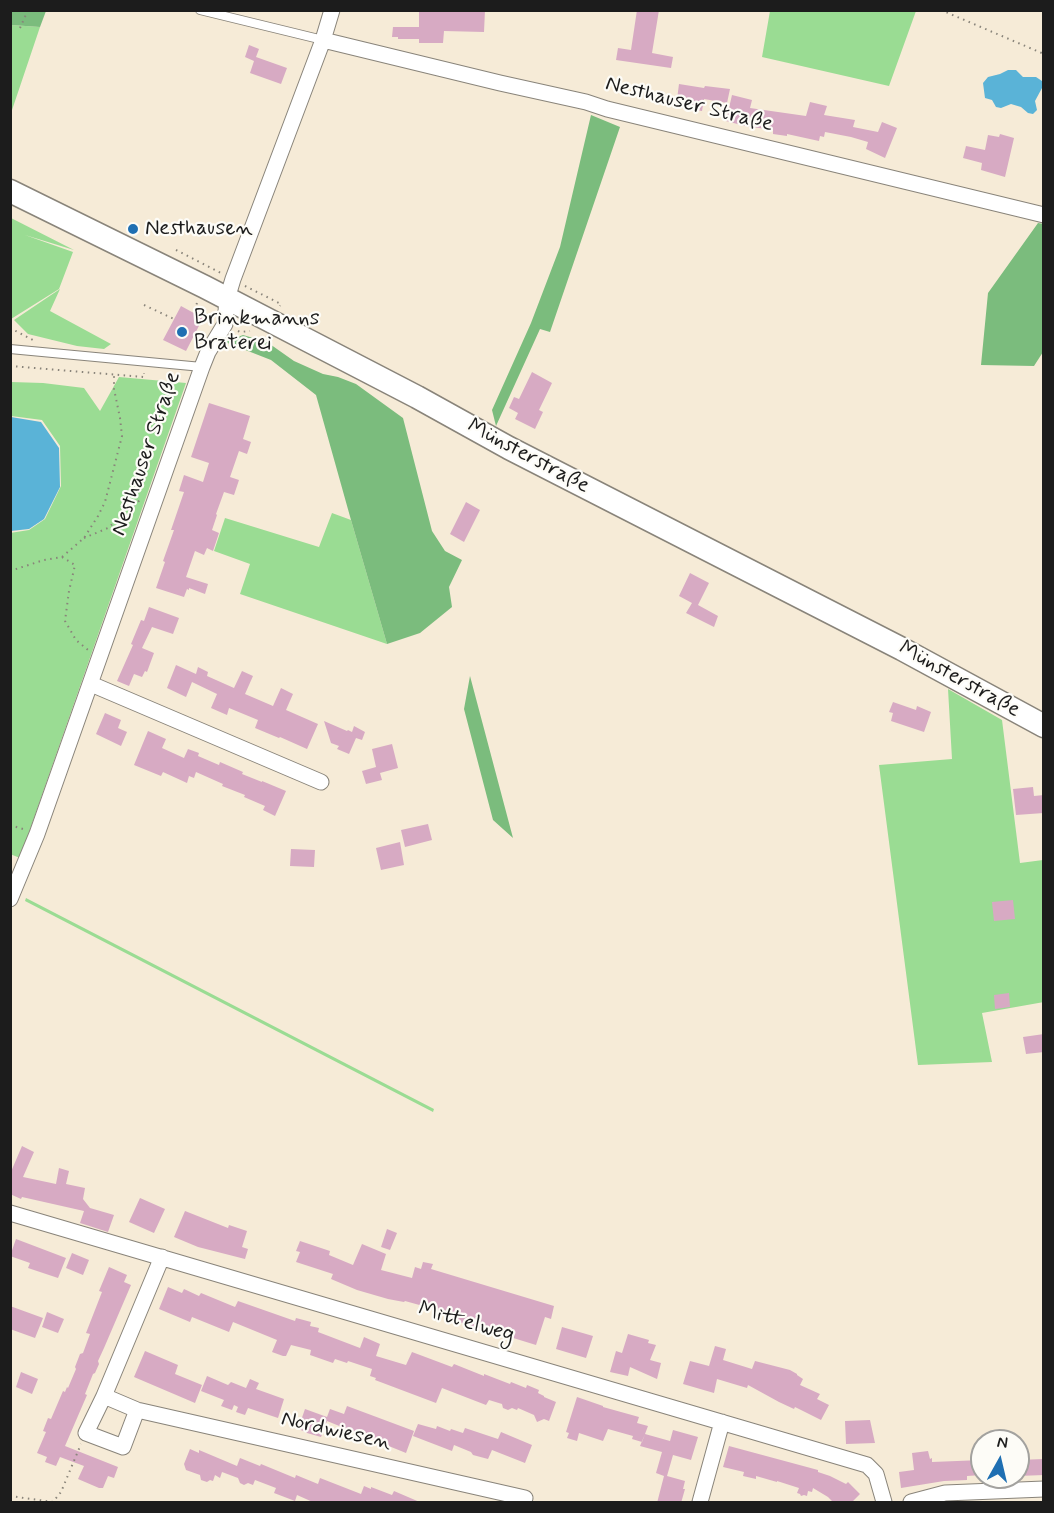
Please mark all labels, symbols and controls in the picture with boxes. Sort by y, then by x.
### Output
street label: Nesthauser Straße [603,71,775,139]
place label: Nesthausen [145,216,253,242]
marker: Nesthausen [126,222,140,236]
place label: Brinkmanns Braterei [194,306,319,358]
marker: Brinkmanns Braterei [175,325,189,339]
street label: Nesthauser Straße [107,369,187,539]
street label: Münsterstraße [462,414,594,500]
street label: Münsterstraße [894,636,1024,724]
street label: Mittelweg [415,1297,517,1349]
street label: Nordwiesen [278,1407,394,1457]
north arrow [970,1429,1030,1489]
text: N [996,1432,1009,1454]

